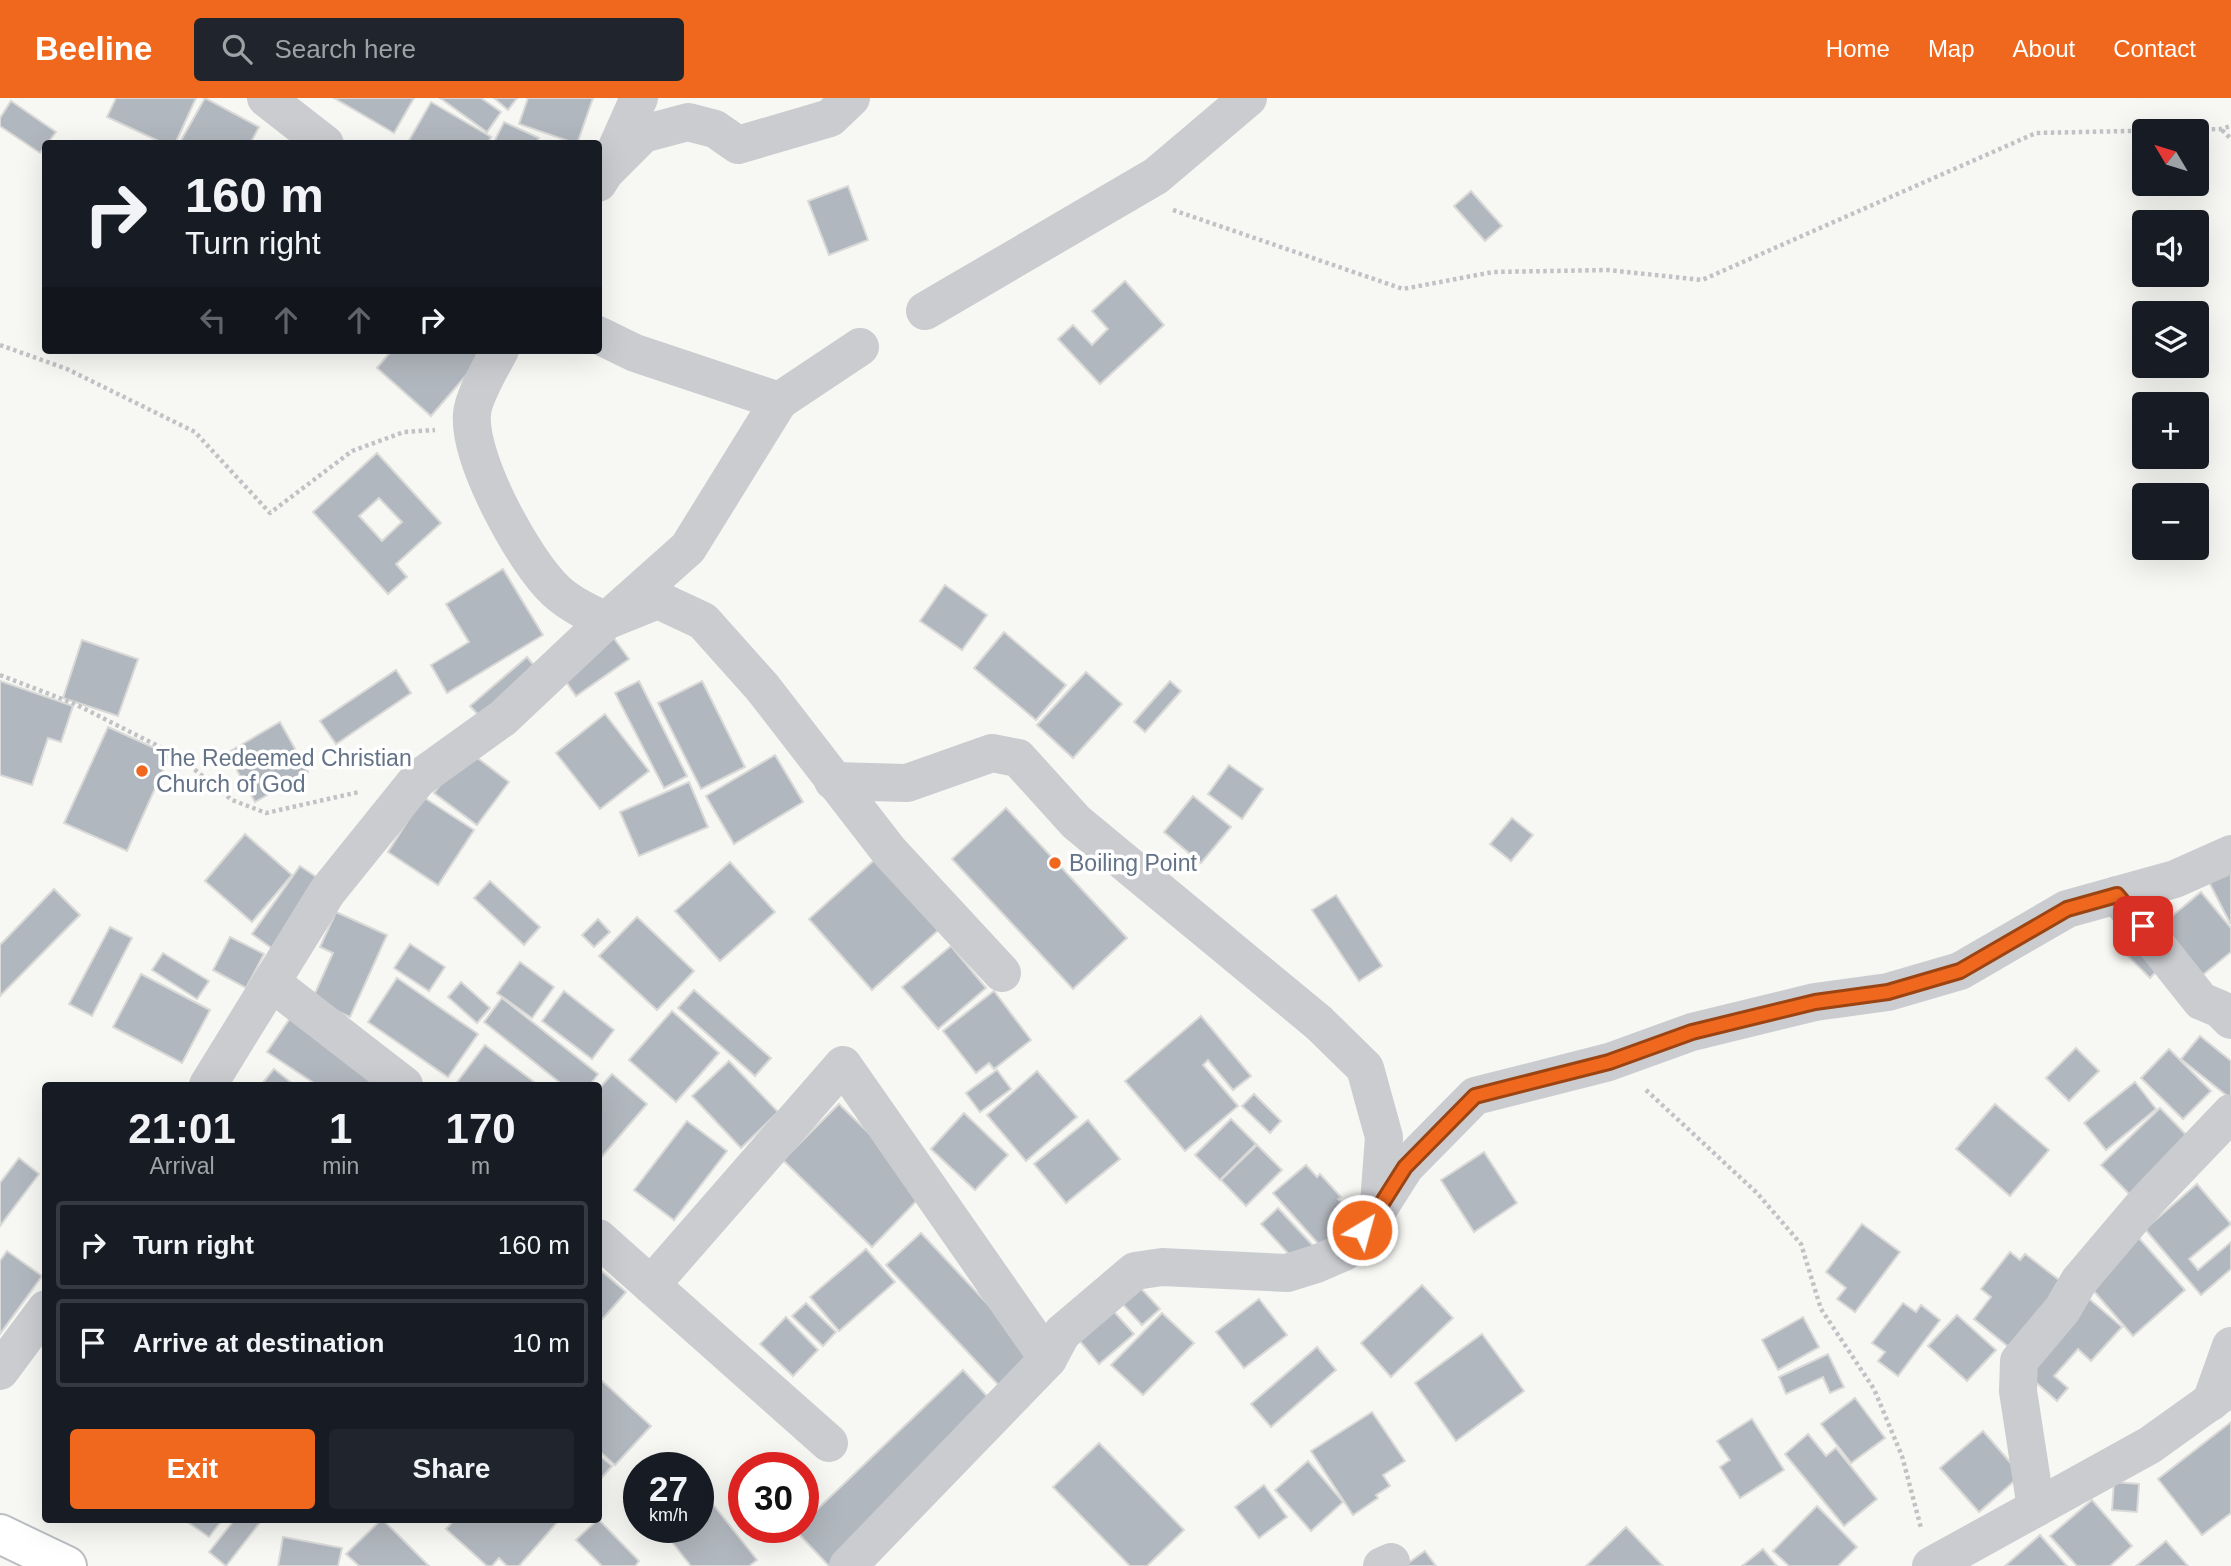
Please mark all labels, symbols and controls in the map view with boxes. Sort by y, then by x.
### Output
search box [194,18,684,81]
text: Beeline [35,30,152,67]
icon: search [218,30,256,68]
text: Search here [274,34,416,64]
text: Home [1826,35,1890,62]
text: Map [1928,35,1975,62]
text: About [2013,35,2075,62]
text: Contact [2113,35,2196,62]
north arrow [2132,119,2208,196]
map controls [2132,119,2209,560]
icon: right [70,168,161,259]
text: 160 m [185,168,324,222]
button: sound [2132,210,2209,287]
text: Turn right [185,225,321,261]
icon: left [194,301,232,339]
icon: ahead [267,301,305,339]
icon: ahead [340,301,378,339]
icon: right [413,301,451,339]
button: layers [2132,301,2209,378]
button: + [2132,392,2209,469]
button: − [2132,483,2209,560]
place label: The Redeemed Christian Church of God [156,745,412,797]
marker: The Redeemed Christian Church of God [134,763,150,779]
place label: Boiling Point [1069,850,1197,876]
marker: Boiling Point [1047,855,1063,871]
pin [2113,896,2173,956]
icon: arrive [2124,907,2162,945]
text: 21:01 [128,1105,236,1152]
text: 1 [329,1105,352,1152]
text: 170 [446,1105,516,1152]
text: Arrival [149,1153,215,1179]
text: min [322,1153,359,1179]
text: m [471,1153,490,1179]
position arrow [1325,1193,1399,1267]
icon: right [74,1226,112,1264]
text: Turn right [133,1230,254,1260]
text: 160 m [498,1230,570,1260]
icon: arrive [74,1324,112,1362]
text: Arrive at destination [133,1328,384,1358]
text: 10 m [512,1328,570,1358]
button: Exit [70,1429,315,1509]
button: Share [329,1429,574,1509]
speed limit sign: 30 [728,1452,819,1543]
text: 27 [649,1469,688,1508]
text: km/h [649,1505,688,1525]

